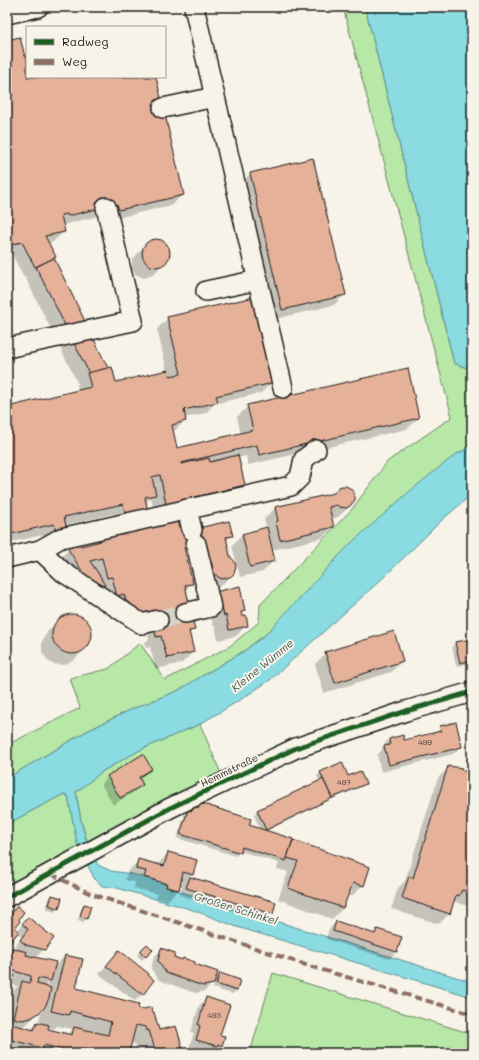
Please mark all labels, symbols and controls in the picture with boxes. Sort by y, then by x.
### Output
legend [26,26,166,78]
text: Radweg [62,33,109,49]
text: Weg [62,53,87,69]
water label: Kleine Wümme [228,635,296,695]
house number: 499 [418,737,432,747]
street label: Hemmstraße [198,750,260,790]
house number: 497 [337,777,351,787]
water label: Großer Schinkel [192,888,280,928]
house number: 493 [207,1010,221,1020]

